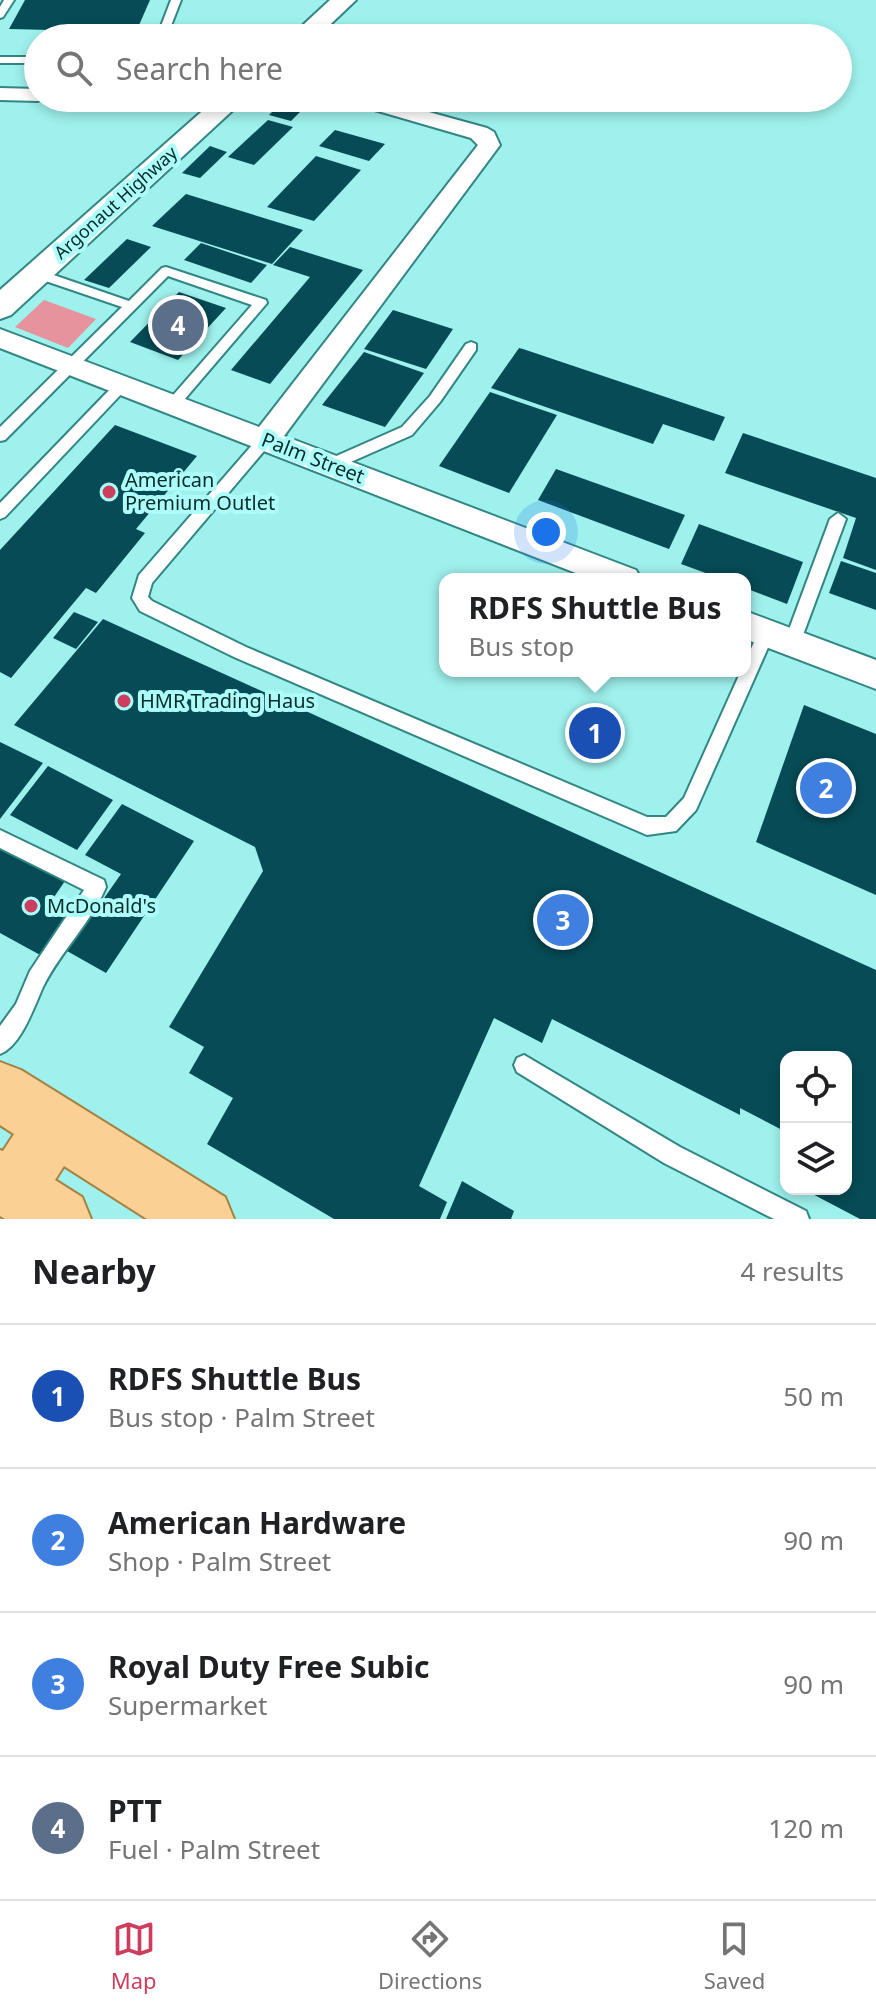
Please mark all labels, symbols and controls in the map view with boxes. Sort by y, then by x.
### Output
search box [24,24,852,112]
icon: search [52,46,96,90]
text: Search here [116,48,283,89]
street label: Argonaut Highway [49,140,183,264]
pin: 4 [152,295,204,355]
street label: Palm Street [258,426,369,490]
place label: American Premium Outlet [125,466,275,516]
marker: American Premium Outlet [100,483,118,501]
your location [526,512,566,552]
popup [439,573,751,677]
text: RDFS Shuttle Bus [468,587,722,628]
text: Bus stop [468,628,574,664]
place label: HMR Trading Haus [140,687,315,714]
marker: HMR Trading Haus [115,692,133,710]
pin: 1 [569,703,621,763]
pin: 2 [800,758,852,818]
pin: 3 [537,890,589,950]
place label: McDonald's [47,892,156,919]
marker: McDonald's [22,897,40,915]
map controls [780,1051,852,1195]
button: locate [780,1051,852,1123]
button: layers [780,1123,852,1195]
text: Nearby [32,1248,156,1294]
text: 4 results [740,1253,844,1289]
text: RDFS Shuttle Bus [108,1358,361,1399]
text: 1 [51,1378,65,1414]
text: 50 m [783,1378,844,1414]
text: Bus stop · Palm Street [108,1399,375,1435]
text: American Hardware [108,1502,406,1543]
text: 2 [51,1522,65,1558]
text: 90 m [783,1522,844,1558]
text: Shop · Palm Street [108,1543,331,1579]
text: Royal Duty Free Subic [108,1646,429,1687]
text: 3 [51,1666,65,1702]
text: 90 m [783,1666,844,1702]
text: Supermarket [108,1687,267,1723]
text: PTT [108,1790,162,1831]
text: 4 [51,1810,65,1846]
text: 120 m [768,1810,844,1846]
text: Fuel · Palm Street [108,1831,320,1867]
tab: Map [111,1917,157,1995]
tab: Directions [378,1917,482,1995]
tab: Saved [704,1917,765,1995]

